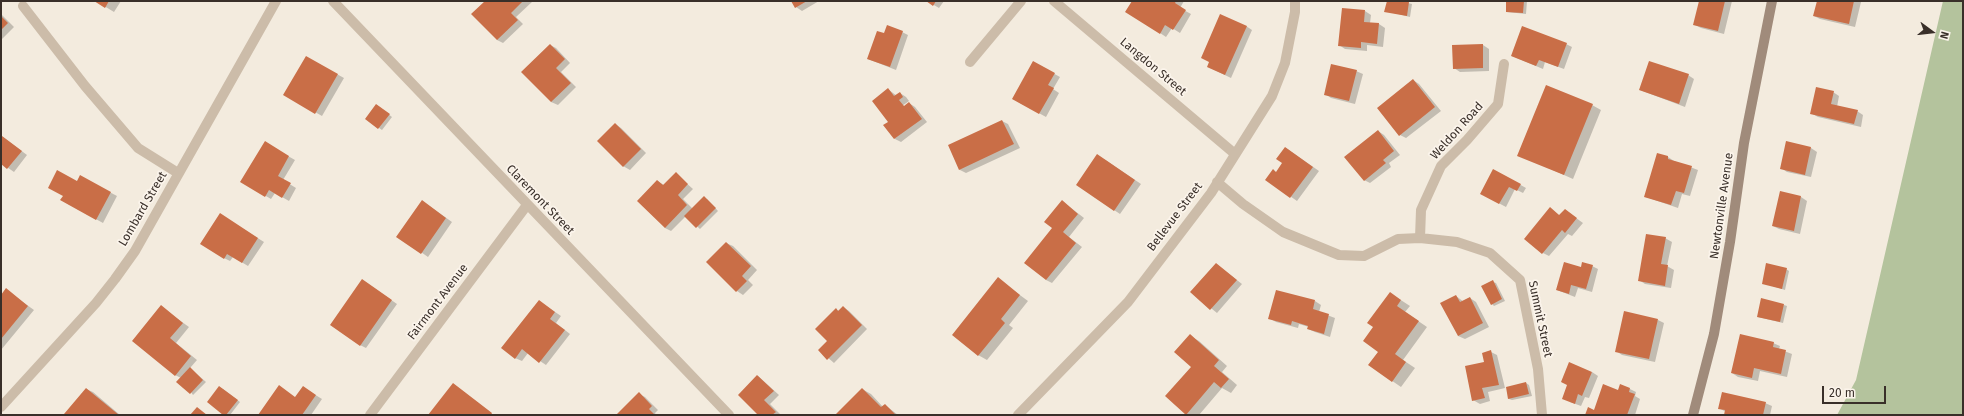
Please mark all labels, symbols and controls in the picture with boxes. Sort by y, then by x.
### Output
north arrow [1912,12,1952,52]
text: N [1937,30,1951,40]
street label: Langdon Street [1117,35,1189,99]
street label: Weldon Road [1428,99,1486,163]
street label: Newtonville Avenue [1707,152,1737,260]
street label: Claremont Street [503,162,577,238]
street label: Lombard Street [116,169,170,249]
street label: Bellevue Street [1144,180,1206,254]
street label: Fairmont Avenue [405,261,471,343]
street label: Summit Street [1525,280,1555,358]
scale bar [1824,378,1888,404]
text: 20 m [1829,386,1855,400]

